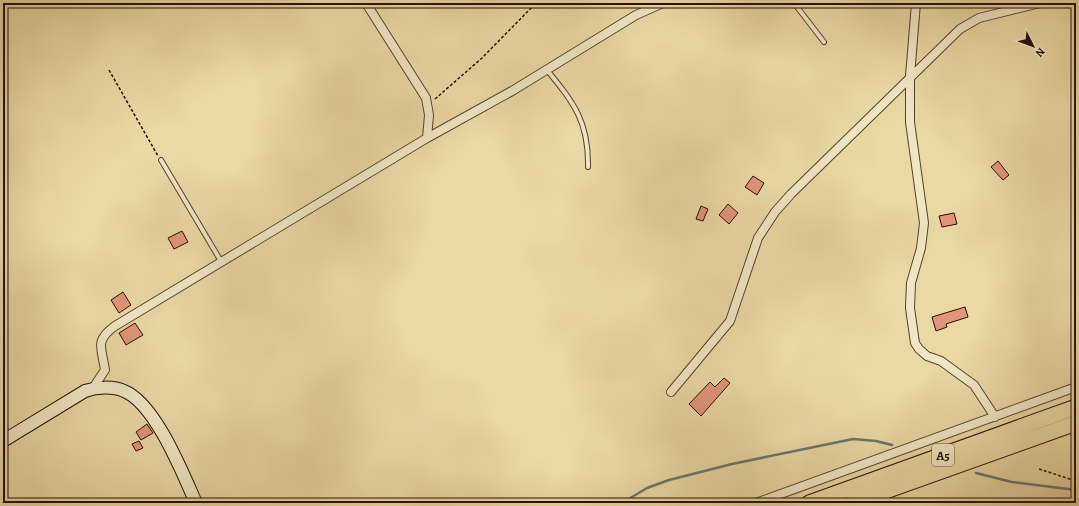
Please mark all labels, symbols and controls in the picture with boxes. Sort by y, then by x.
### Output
north arrow [1013,26,1053,66]
text: N [1032,44,1048,60]
road number: Α5 [932,444,954,466]

